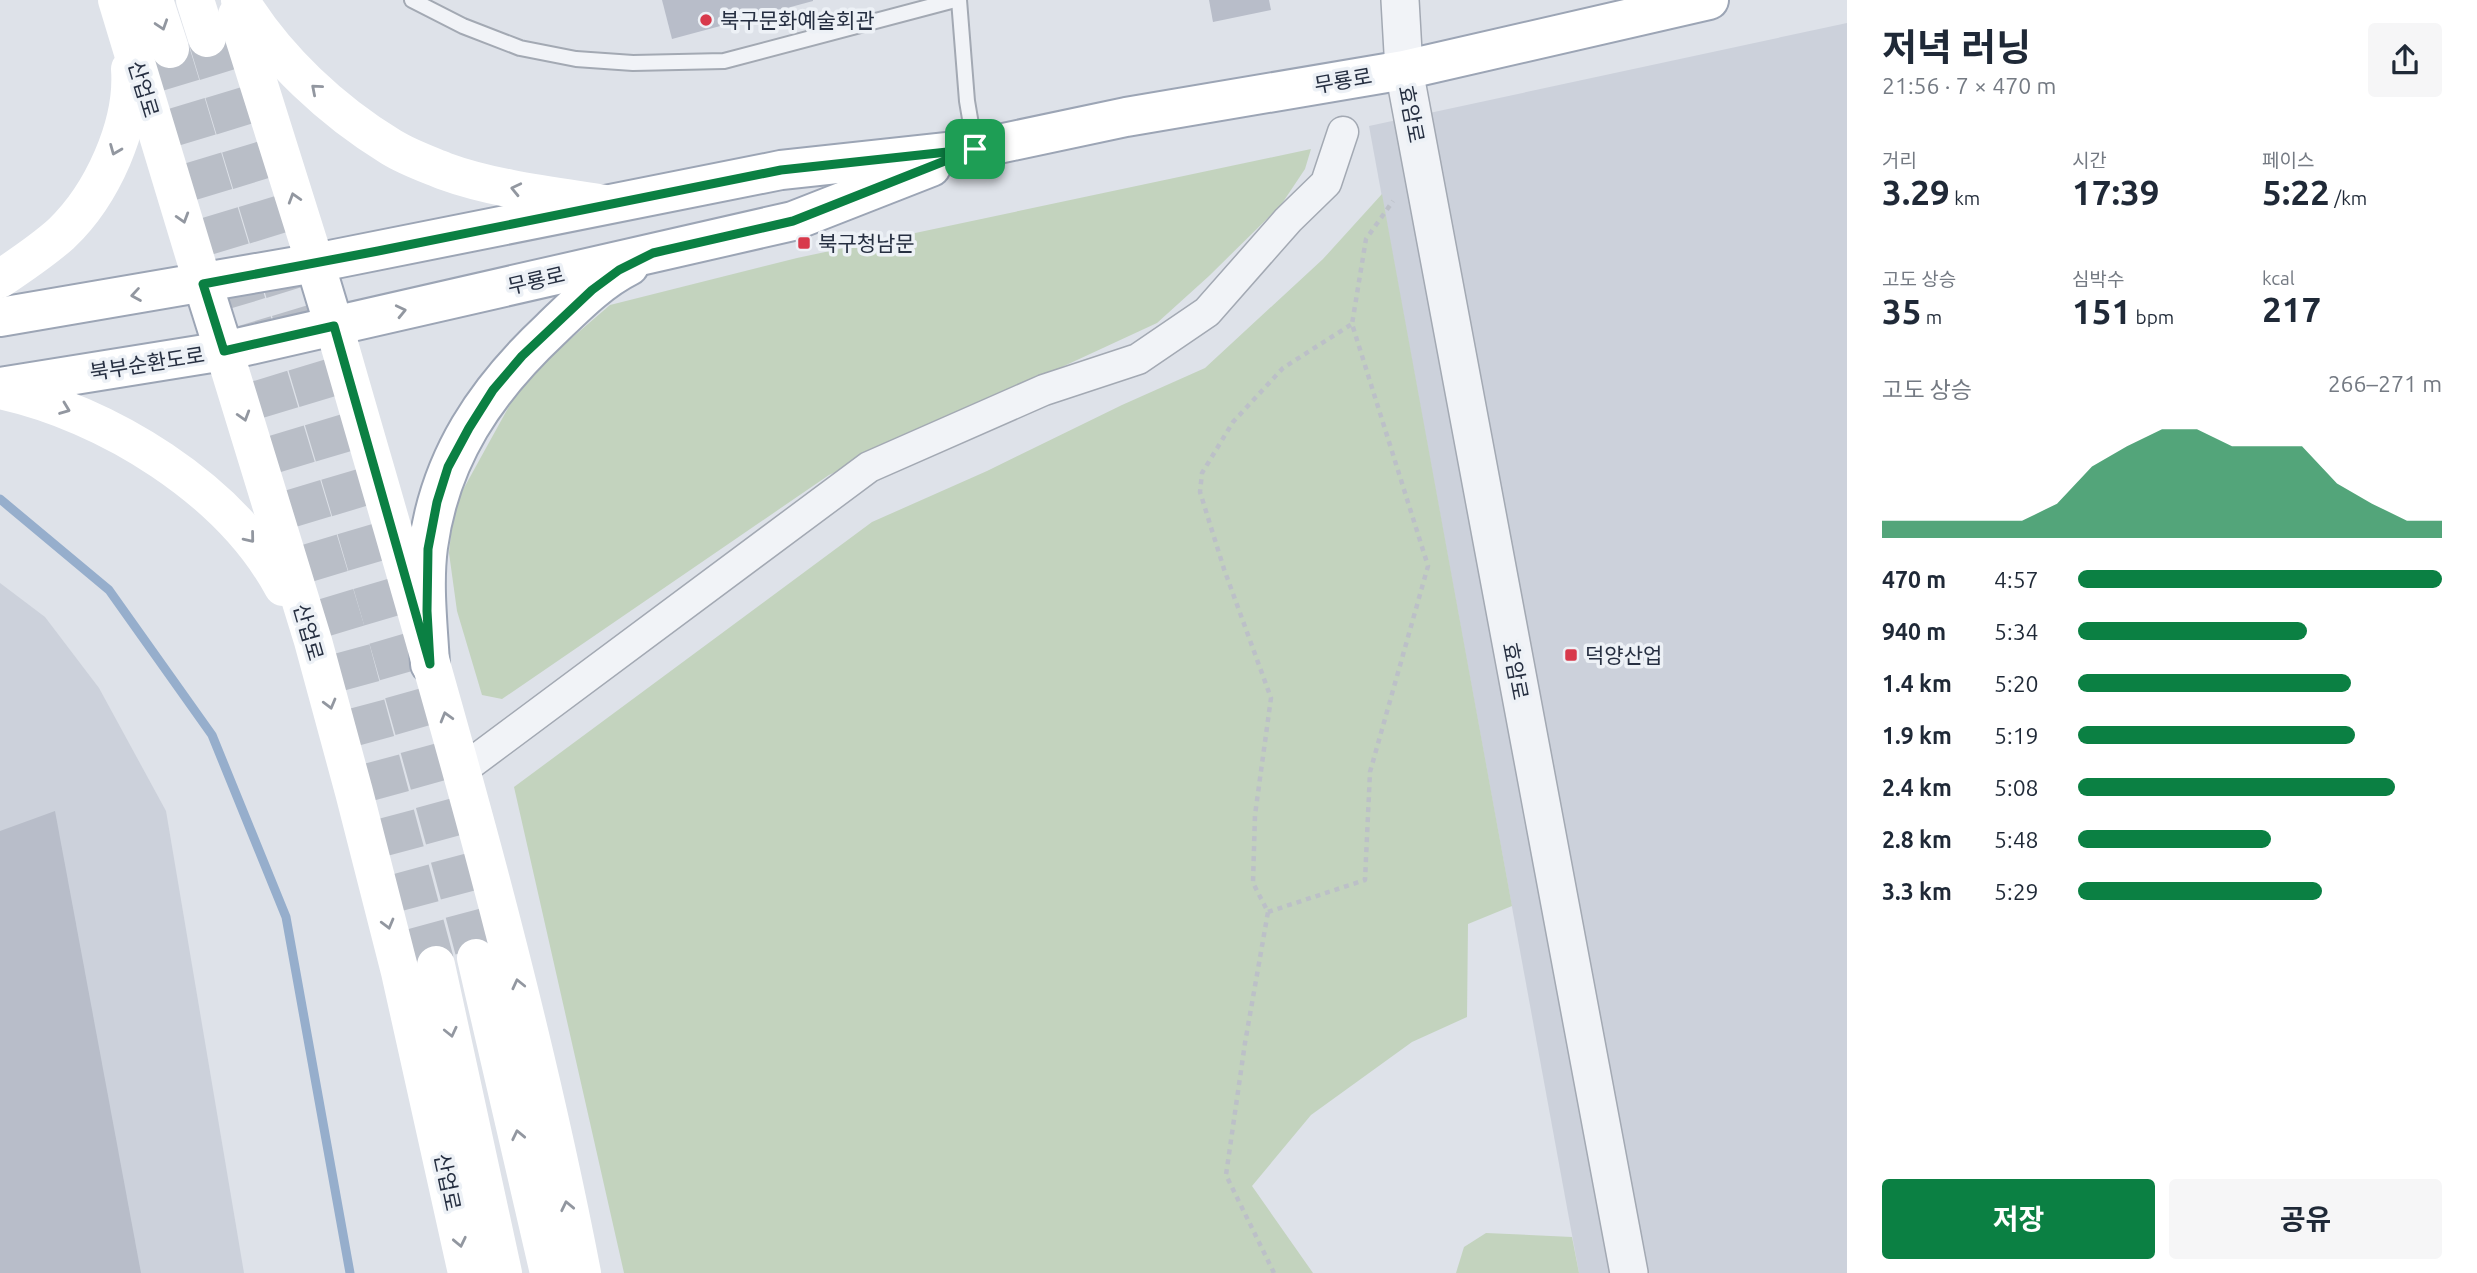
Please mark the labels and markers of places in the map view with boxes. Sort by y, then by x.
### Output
place label: 북구문화예술회관 [720,8,875,32]
marker: 북구문화예술회관 [698,12,714,28]
pin [945,119,1005,179]
place label: 북구청남문 [818,231,915,255]
marker: 북구청남문 [796,235,812,251]
place label: 덕양산업 [1585,643,1662,667]
marker: 덕양산업 [1563,647,1579,663]

